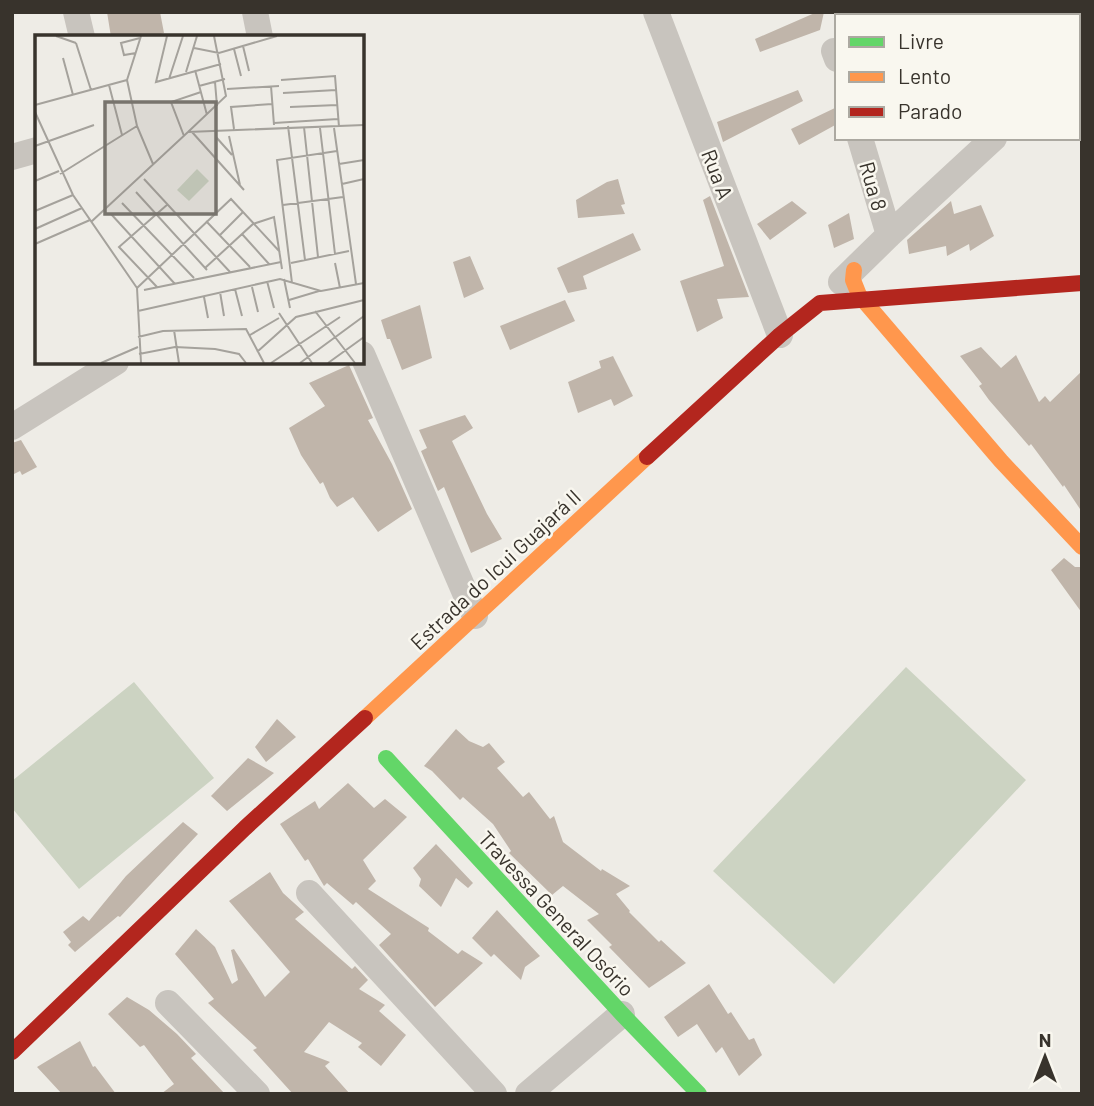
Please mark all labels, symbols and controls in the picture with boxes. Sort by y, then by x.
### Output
legend [835,14,1080,140]
text: Livre [898,28,944,53]
inset map [35,35,364,364]
text: Lento [898,63,951,88]
text: Parado [898,98,962,123]
street label: Rua A [697,145,739,203]
street label: Rua 8 [855,159,893,213]
street label: Estrada do Icui Guajará II [405,484,585,654]
street label: Travessa General Osório [474,825,640,1001]
north arrow [1010,1022,1080,1092]
text: N [1039,1028,1051,1051]

